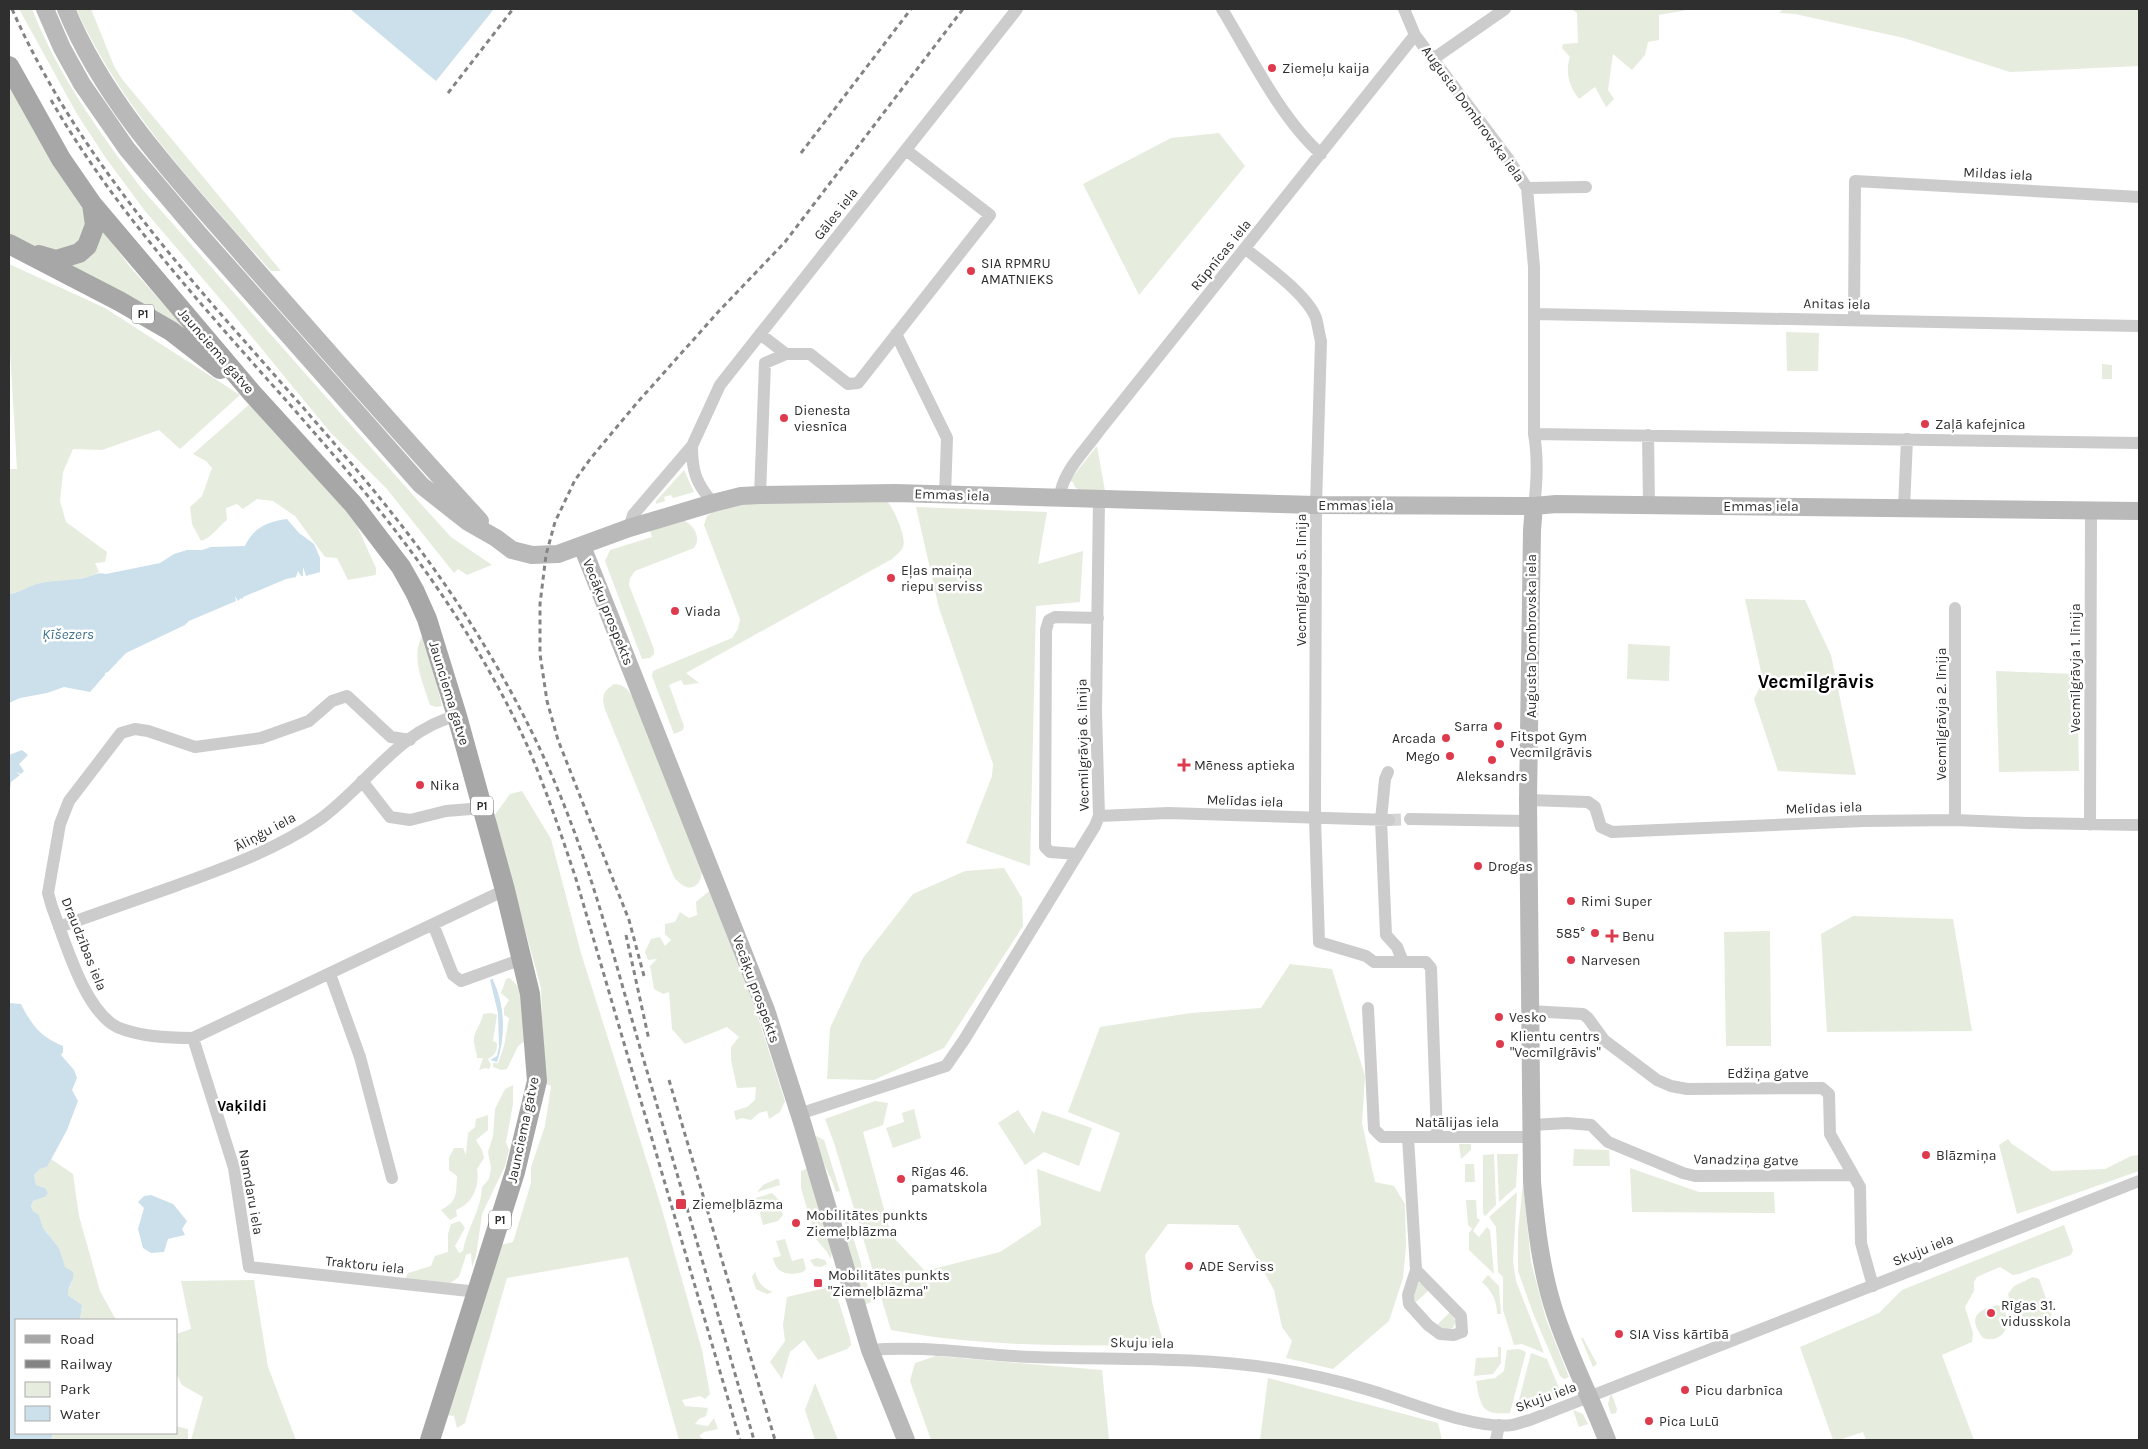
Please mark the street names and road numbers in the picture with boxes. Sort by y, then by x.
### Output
street label: Augusta Dombrovska iela [1418,43,1528,185]
street label: Mildas iela [1963,164,2033,184]
street label: Gāles iela [810,185,862,243]
street label: Rūpnīcas iela [1187,216,1255,294]
street label: Anitas iela [1803,295,1871,313]
road number: P1 [132,304,154,324]
street label: Jaunciema gatve [174,305,258,397]
street label: Emmas iela [914,485,990,505]
street label: Emmas iela [1318,497,1394,514]
street label: Emmas iela [1723,498,1799,515]
street label: Vecmīlgrāvja 5. līnija [1293,514,1310,646]
street label: Augusta Dombrovska iela [1523,554,1540,718]
street label: Vecāķu prospekts [579,556,637,668]
street label: Vecmīlgrāvja 1. līnija [2067,603,2084,733]
street label: Jaunciema gatve [425,639,473,747]
street label: Vecmīlgrāvja 2. līnija [1933,648,1950,780]
street label: Vecmīlgrāvja 6. līnija [1073,678,1093,812]
street label: Melīdas iela [1206,791,1284,811]
road number: P1 [471,796,493,816]
street label: Melīdas iela [1785,798,1863,818]
street label: Āliņģu iela [231,809,299,855]
street label: Draudzības iela [58,895,110,993]
street label: Vecāķu prospekts [729,933,783,1045]
street label: Edžiņa gatve [1727,1065,1809,1082]
street label: Jaunciema gatve [503,1075,543,1185]
street label: Natālijas iela [1415,1114,1499,1131]
street label: Namdaru iela [235,1148,267,1236]
street label: Vanadziņa gatve [1693,1151,1799,1169]
road number: P1 [489,1210,511,1230]
street label: Skuju iela [1890,1230,1956,1270]
street label: Traktoru iela [325,1252,405,1278]
street label: Skuju iela [1110,1334,1174,1352]
street label: Skuju iela [1513,1378,1579,1416]

